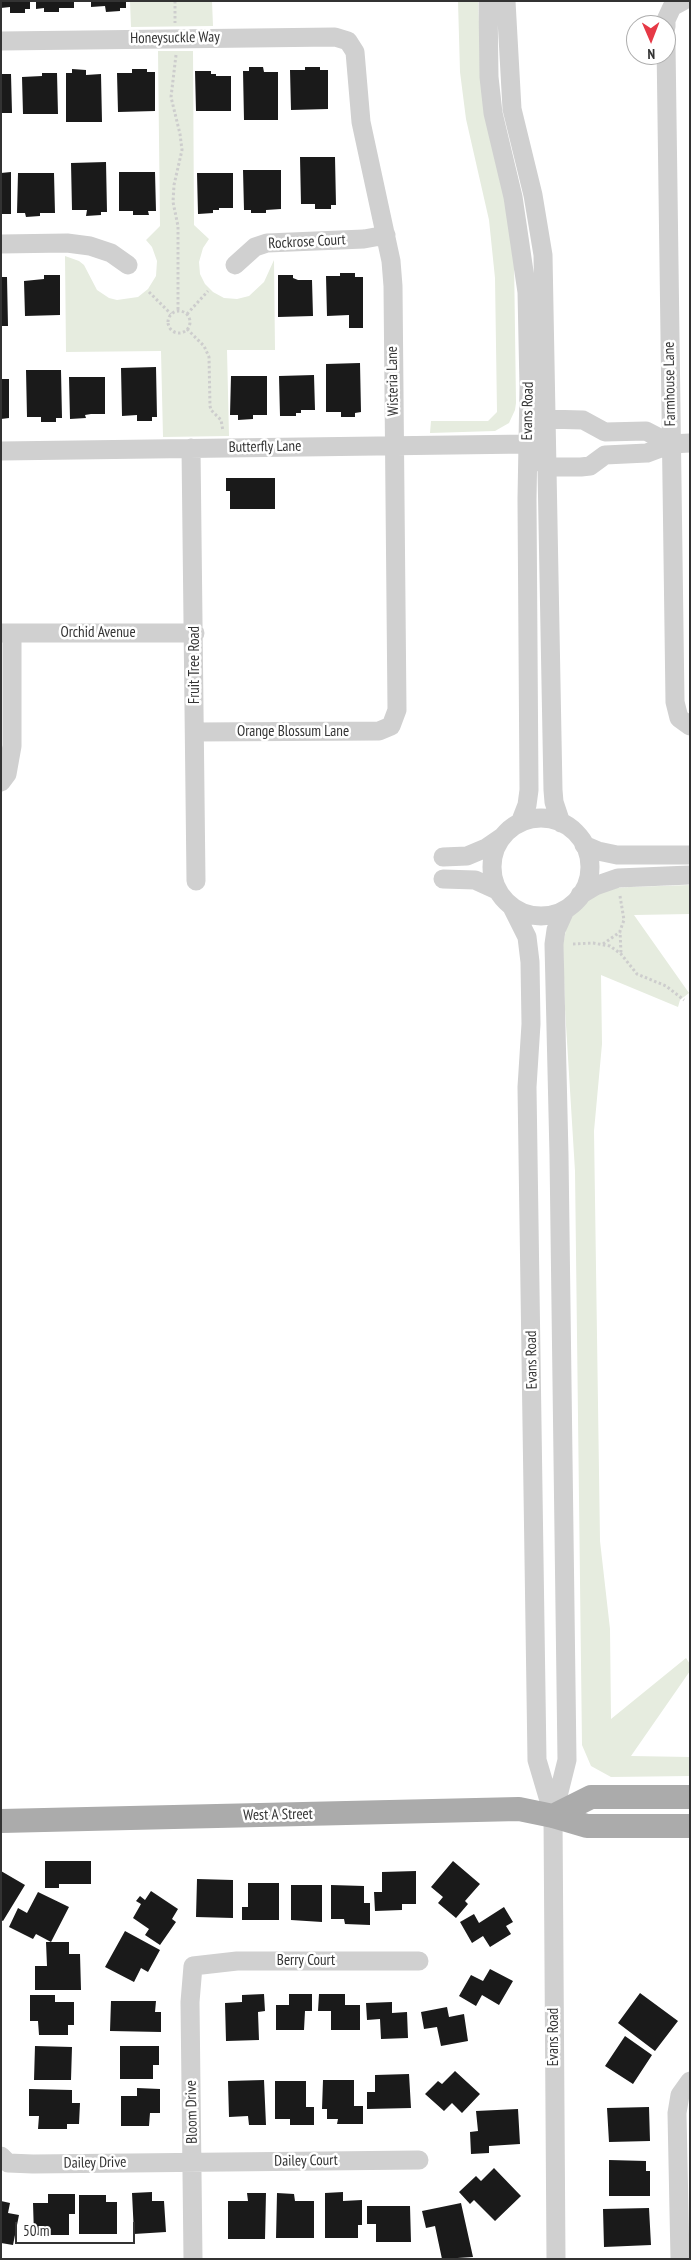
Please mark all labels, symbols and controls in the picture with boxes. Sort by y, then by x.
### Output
north arrow [626,15,676,65]
street label: Honeysuckle Way [130,28,220,48]
text: N [647,45,655,63]
street label: Rockrose Court [268,231,346,253]
street label: Farmhouse Lane [660,341,680,427]
street label: Wisteria Lane [383,346,403,416]
street label: Evans Road [518,382,538,440]
street label: Butterfly Lane [229,437,301,457]
street label: Orchid Avenue [60,624,136,642]
street label: Fruit Tree Road [186,626,204,704]
street label: Orange Blossum Lane [237,723,349,741]
street label: Evans Road [522,1331,542,1389]
street label: West A Street [243,1805,313,1825]
street label: Berry Court [277,1952,335,1970]
street label: Evans Road [545,2008,563,2066]
street label: Bloom Drive [182,2080,202,2144]
street label: Dailey Court [274,2151,338,2171]
street label: Dailey Drive [64,2153,126,2173]
scale bar [18,2212,138,2244]
text: 50 m [23,2221,49,2240]

